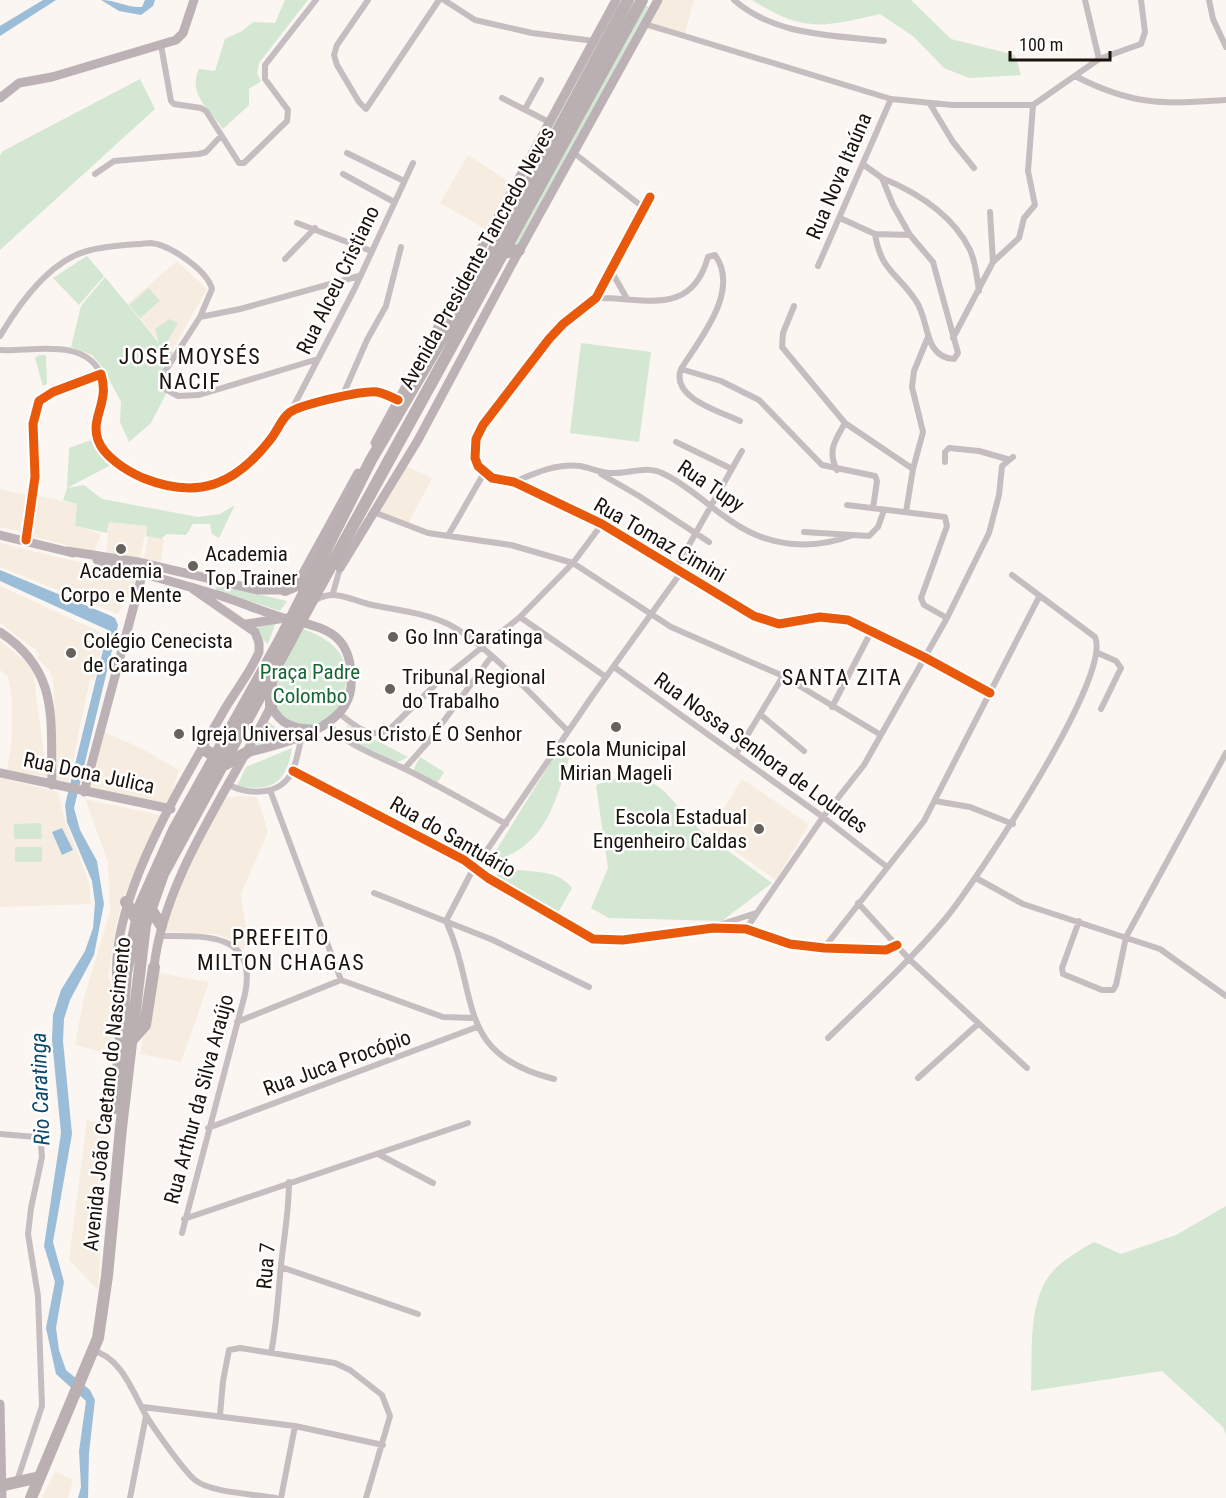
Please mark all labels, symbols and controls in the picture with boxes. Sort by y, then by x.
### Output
scale bar [1010,24,1110,62]
text: 100 m [1019,34,1063,55]
street label: Rua Nova Itaúna [802,109,876,243]
street label: Avenida Presidente Tancredo Neves [395,123,559,393]
street label: Rua Alceu Cristiano [292,202,384,358]
district label: JOSÉ MOYSÉS NACIF [119,344,261,394]
street label: Rua Tupy [673,455,749,517]
street label: Rua Tomaz Cimini [590,492,730,588]
marker: Academia Corpo e Mente [114,542,128,556]
place label: Academia Top Trainer [205,542,298,590]
place label: Academia Corpo e Mente [60,559,182,607]
marker: Academia Top Trainer [186,559,200,573]
place label: Go Inn Caratinga [405,625,543,649]
place label: Colégio Cenecista de Caratinga [83,629,233,677]
marker: Go Inn Caratinga [386,630,400,644]
marker: Colégio Cenecista de Caratinga [64,646,78,660]
park label: Praça Padre Colombo [260,660,360,708]
place label: Tribunal Regional do Trabalho [402,665,546,713]
district label: SANTA ZITA [782,665,902,690]
street label: Rua Nossa Senhora de Lourdes [650,667,872,839]
marker: Tribunal Regional do Trabalho [383,682,397,696]
marker: Escola Municipal Mirian Mageli [609,720,623,734]
place label: Igreja Universal Jesus Cristo É O Senhor [191,722,522,746]
marker: Igreja Universal Jesus Cristo É O Senhor [172,727,186,741]
place label: Escola Municipal Mirian Mageli [546,737,686,785]
street label: Rua Dona Julica [21,747,157,799]
street label: Rua do Santuário [386,791,520,883]
place label: Escola Estadual Engenheiro Caldas [593,805,747,853]
marker: Escola Estadual Engenheiro Caldas [752,822,766,836]
district label: PREFEITO MILTON CHAGAS [197,925,365,975]
street label: Avenida João Caetano do Nascimento [79,936,135,1252]
street label: Rua Arthur da Silva Araújo [159,992,239,1206]
street label: Rua Juca Procópio [260,1025,414,1101]
water label: Rio Caratinga [26,1032,54,1146]
street label: Rua 7 [252,1242,280,1290]

